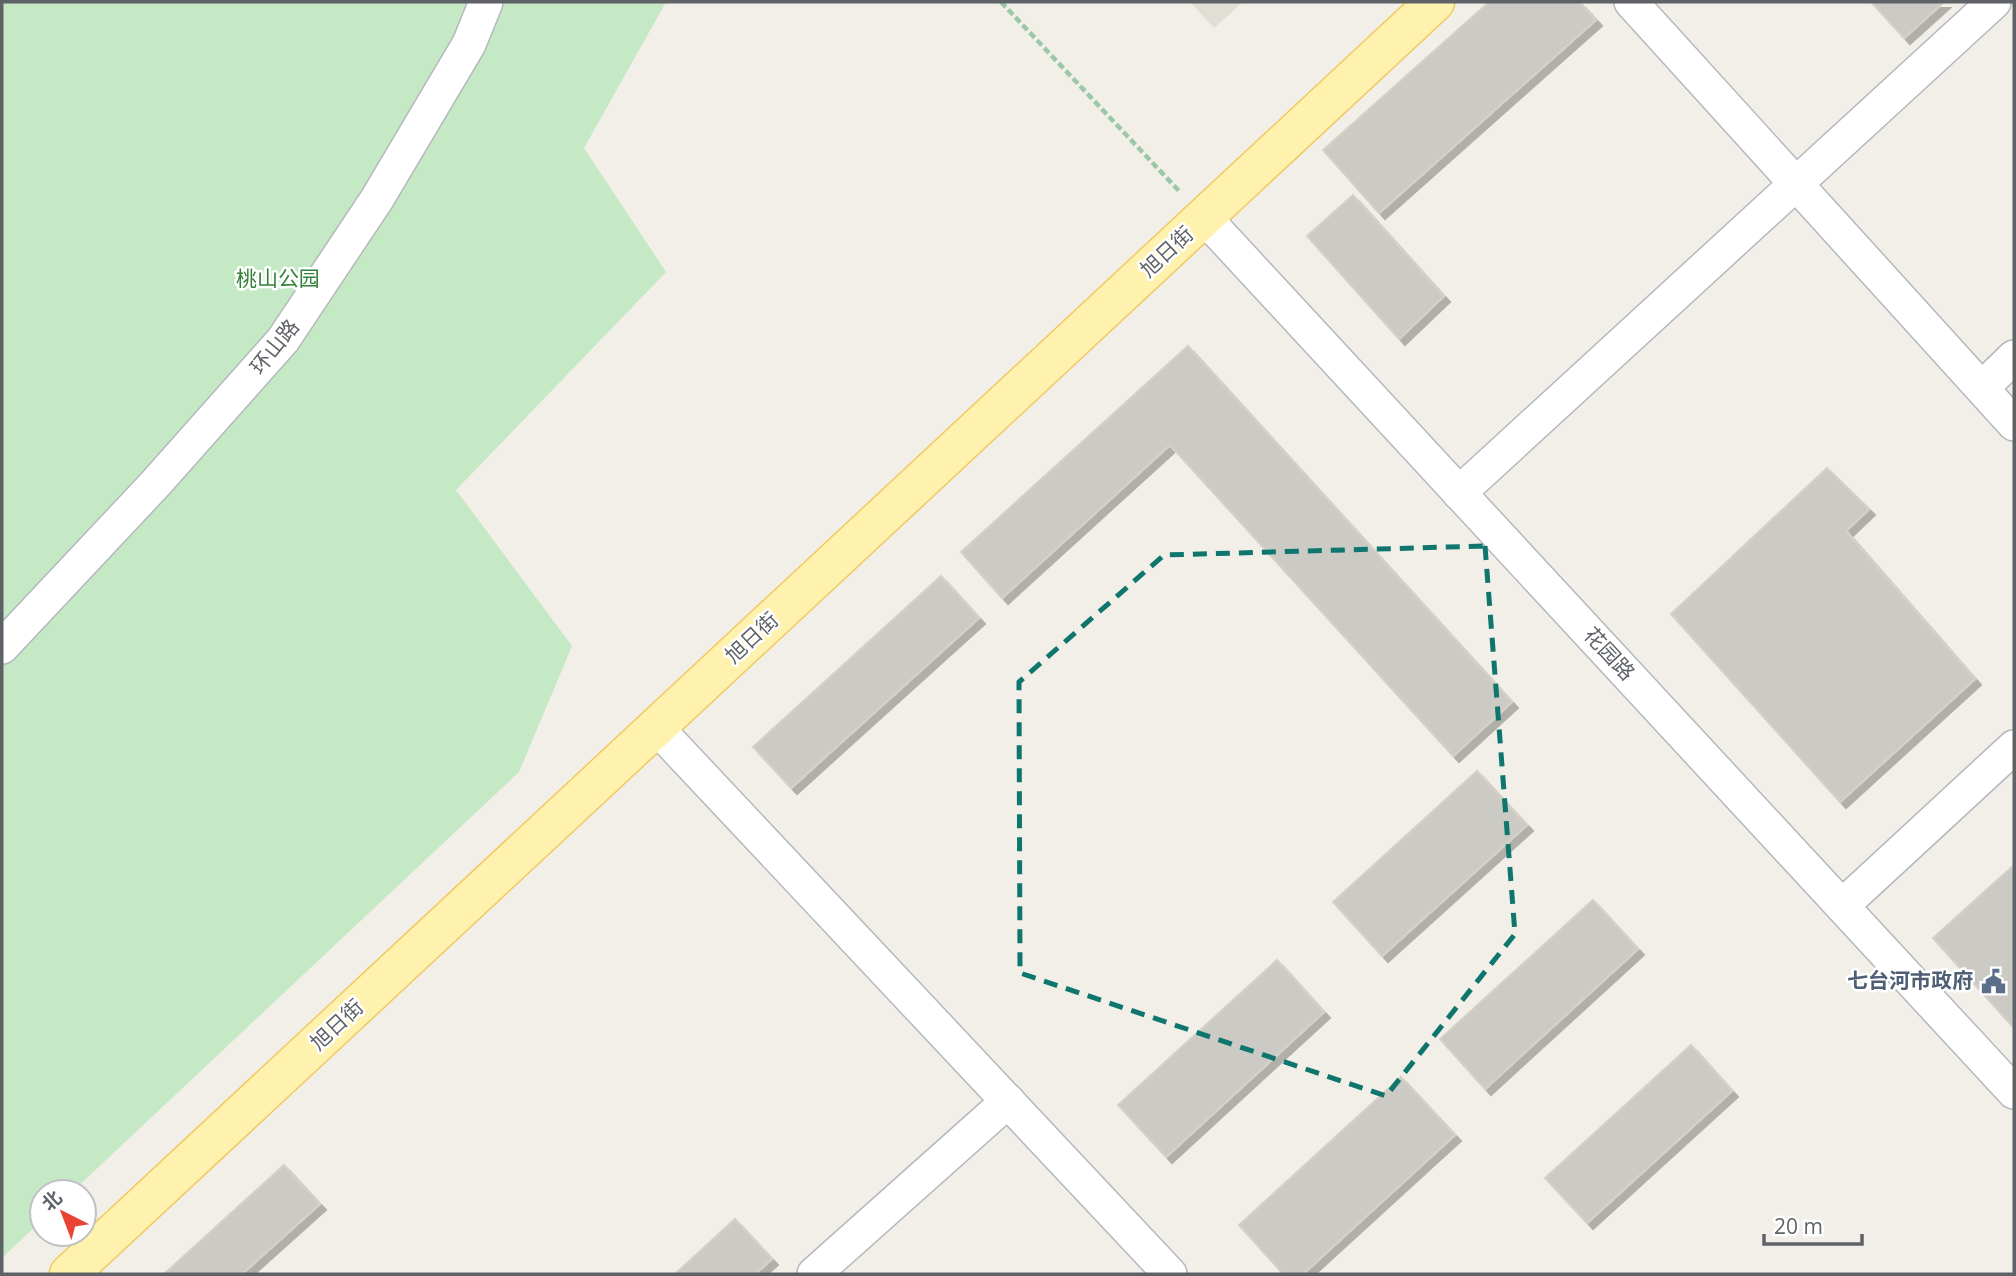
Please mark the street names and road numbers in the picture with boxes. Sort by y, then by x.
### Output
street label: 旭日街 [1134,220,1199,283]
street label: 环山路 [244,313,305,380]
street label: 旭日街 [719,606,784,669]
street label: 花园路 [1578,621,1641,686]
street label: 旭日街 [304,993,369,1056]

